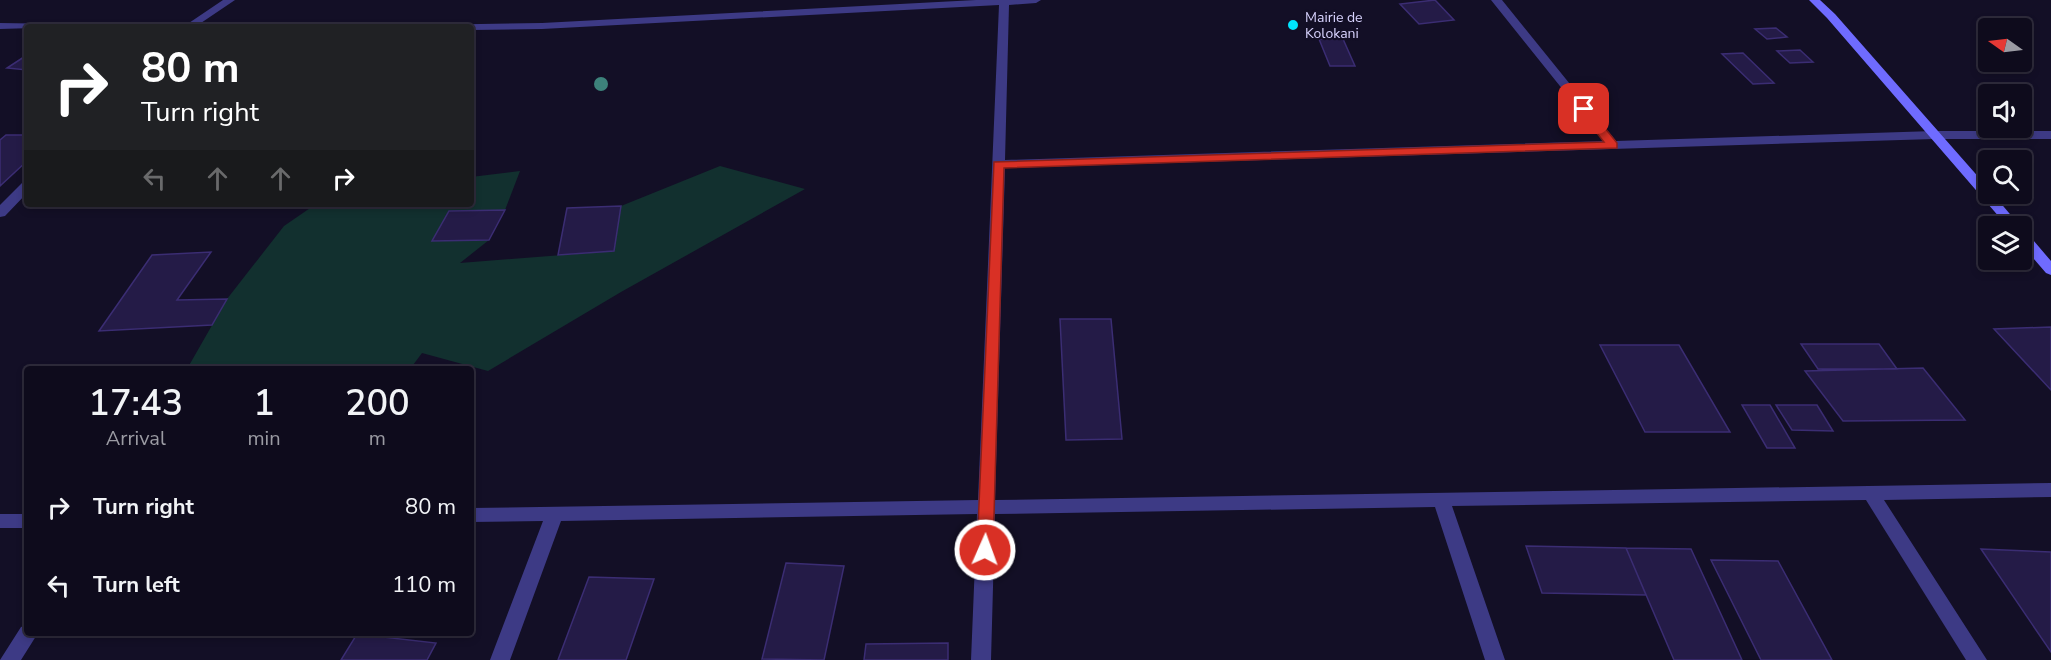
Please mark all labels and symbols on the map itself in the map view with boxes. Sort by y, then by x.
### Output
place label: Mairie de Kolokani [1305,8,1363,43]
marker: Mairie de Kolokani [1286,18,1300,32]
north arrow [1978,18,2032,72]
pin [1558,83,1609,134]
position arrow [953,518,1017,582]

